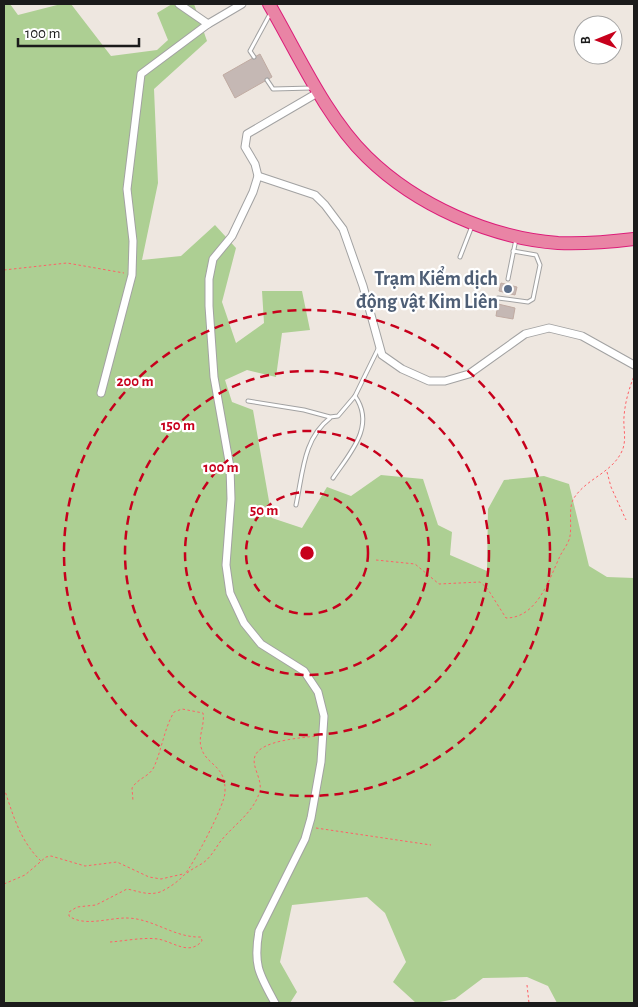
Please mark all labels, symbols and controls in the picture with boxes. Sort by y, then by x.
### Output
scale bar [18,15,139,47]
north arrow [573,15,623,65]
text: 100 m [25,26,60,41]
text: B [579,36,593,44]
place label: Trạm Kiểm dịch động vật Kim Liên [356,265,498,312]
marker: Trạm Kiểm dịch động vật Kim Liên [502,283,514,295]
text: 200 m [116,374,154,389]
text: 150 m [161,418,195,433]
text: 100 m [203,460,239,475]
text: 50 m [250,503,278,518]
centre of rings [298,544,316,562]

